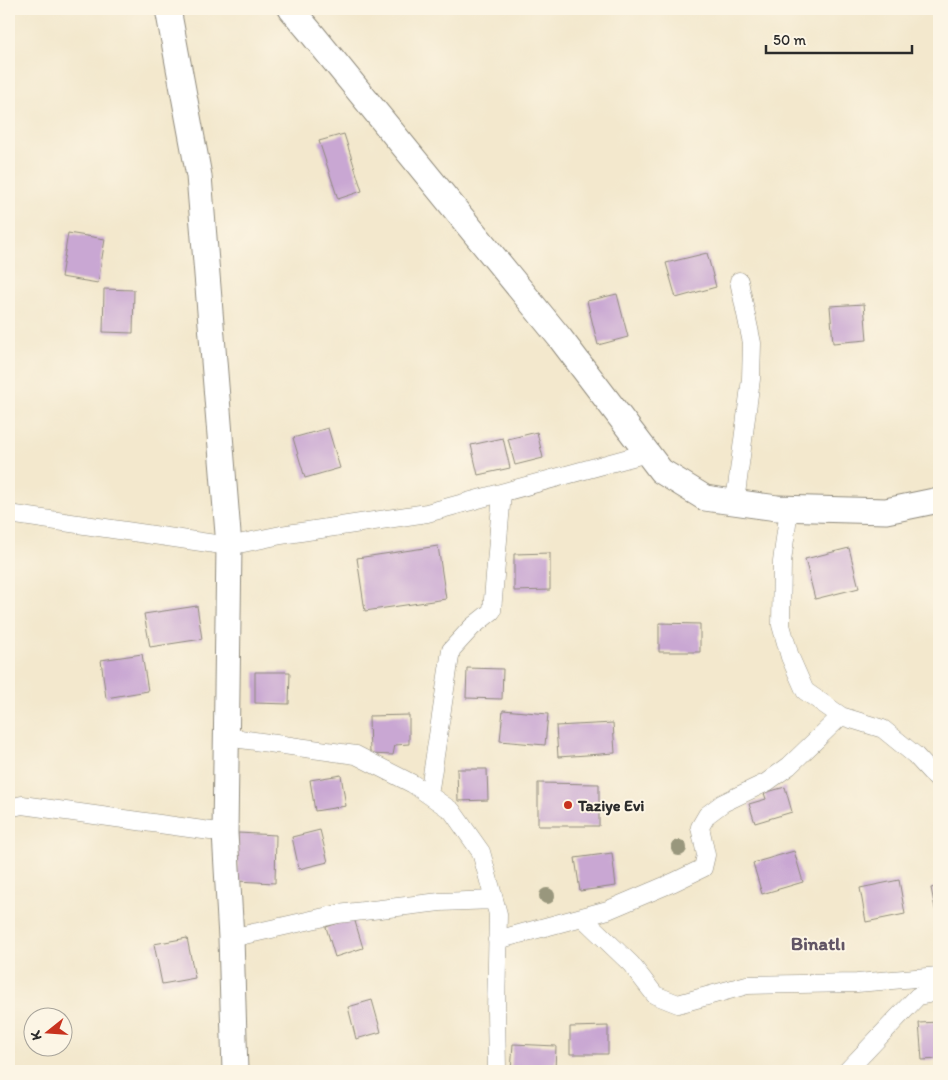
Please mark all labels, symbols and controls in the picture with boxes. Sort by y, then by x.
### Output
scale bar [766,22,912,54]
text: 50 m [773,31,806,49]
place label: Taziye Evi [577,796,644,816]
marker: Taziye Evi [562,799,574,811]
district label: Binatlı [791,932,845,955]
north arrow [22,1008,72,1058]
text: K [26,1028,45,1042]

